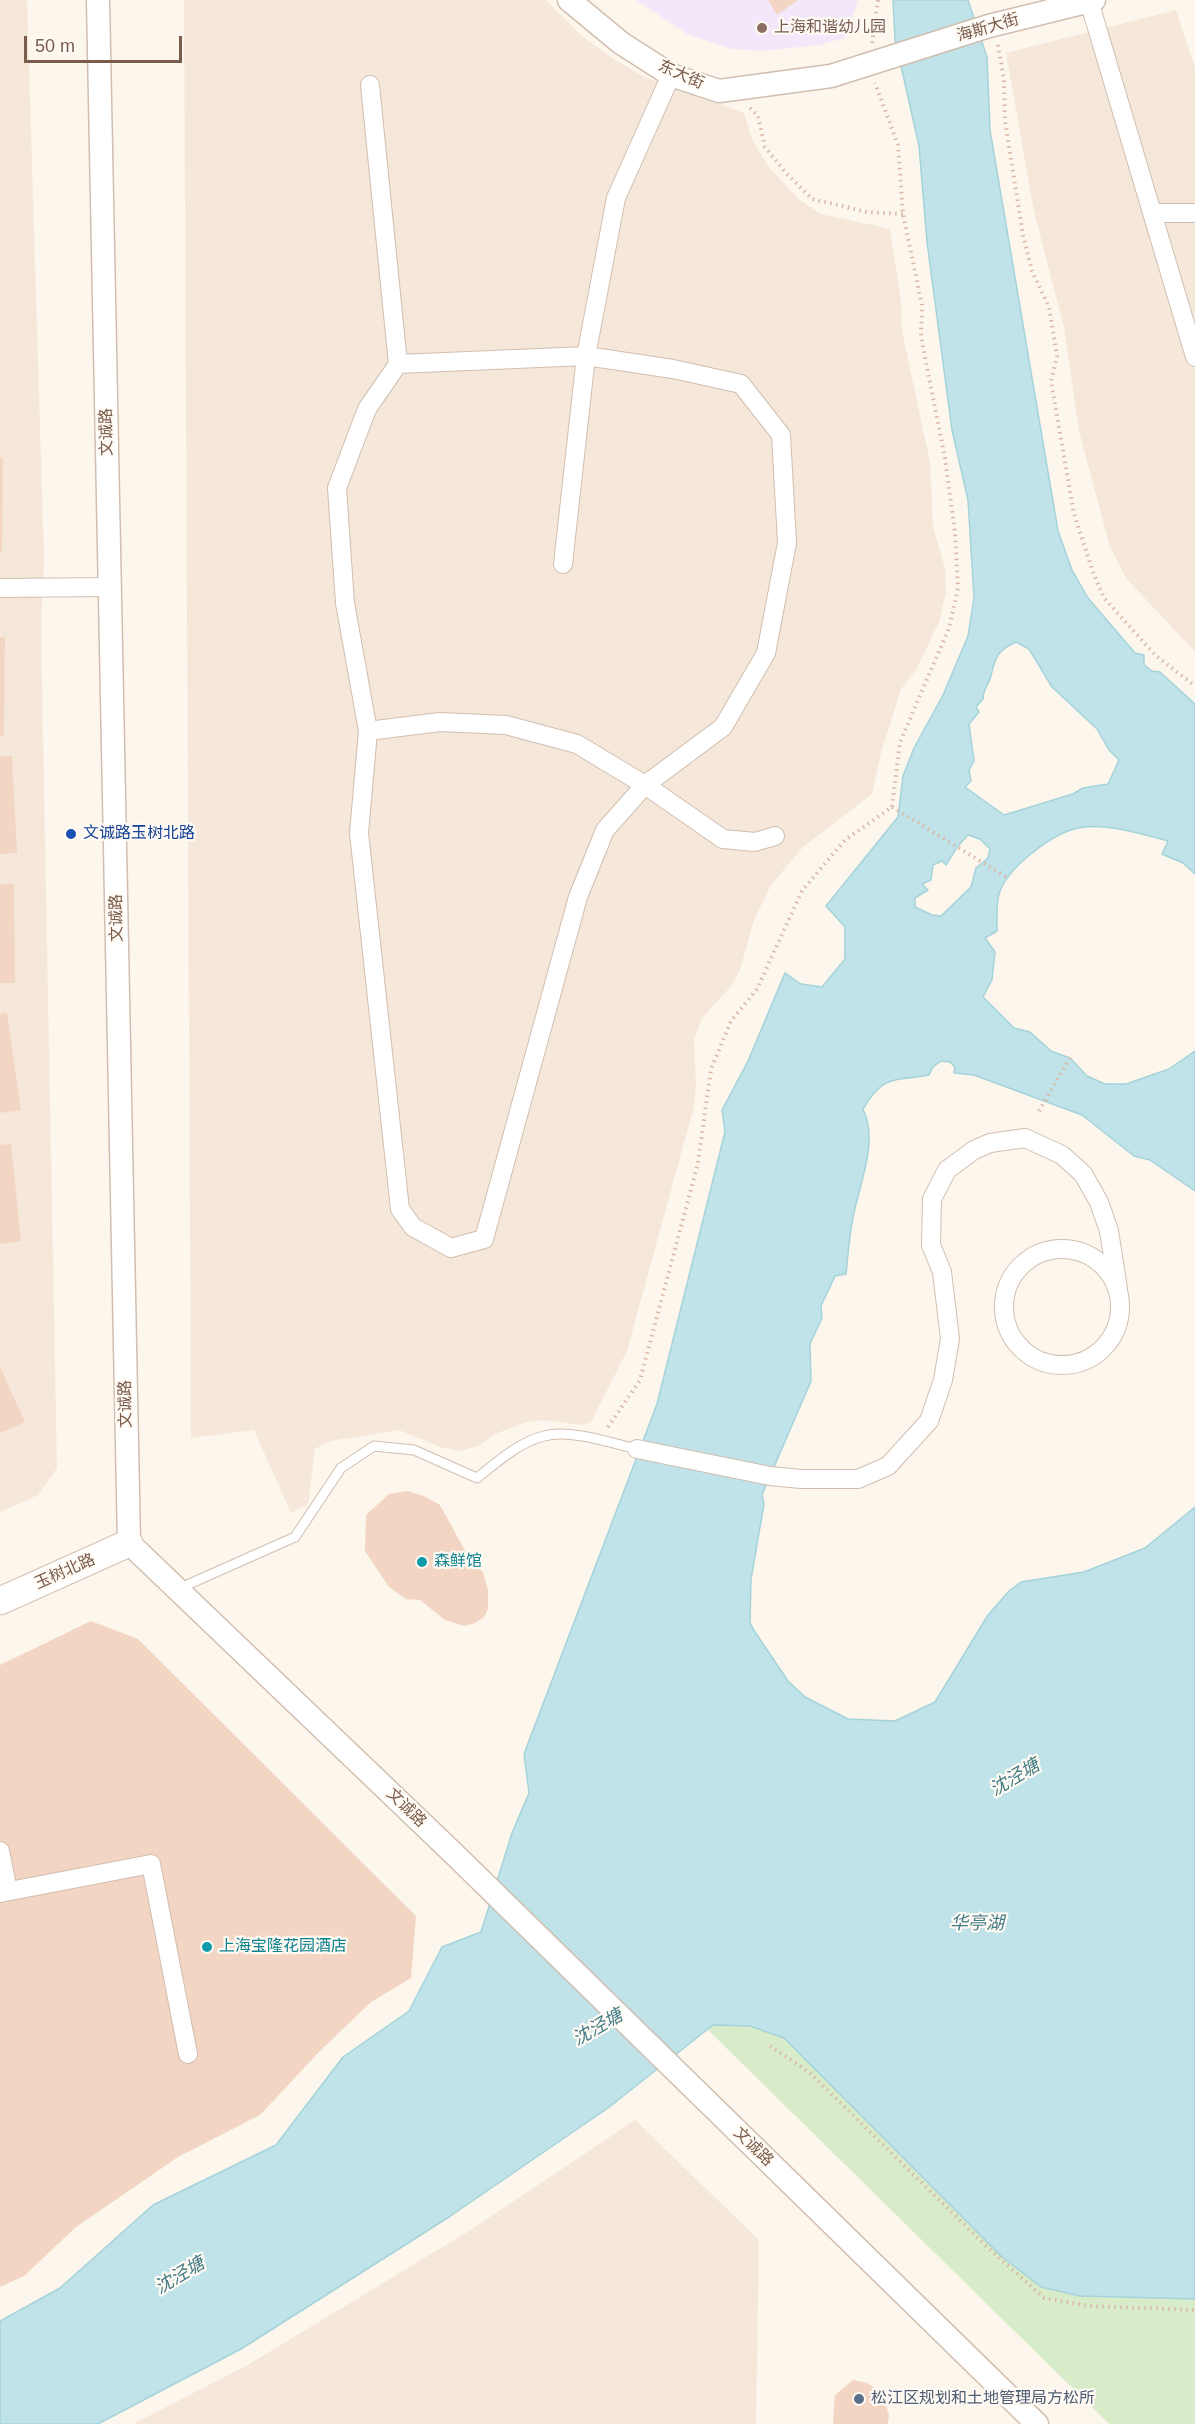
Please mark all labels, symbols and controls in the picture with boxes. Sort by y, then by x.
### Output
street label: 海斯大街 [955,10,1021,46]
place label: 上海和谐幼儿园 [774,18,886,38]
marker: 上海和谐幼儿园 [755,21,769,35]
scale bar [27,24,184,62]
text: 50 m [35,36,75,56]
street label: 东大街 [655,56,707,94]
street label: 文诚路 [97,408,117,456]
place label: 文诚路玉树北路 [83,824,195,844]
marker: 文诚路玉树北路 [64,827,78,841]
street label: 文诚路 [107,894,127,942]
street label: 文诚路 [116,1380,136,1428]
street label: 玉树北路 [32,1550,98,1594]
place label: 森鲜馆 [434,1552,482,1572]
marker: 森鲜馆 [415,1555,429,1569]
water label: 沈泾塘 [986,1755,1044,1801]
street label: 文诚路 [382,1784,430,1832]
water label: 华亭湖 [950,1913,1004,1935]
place label: 上海宝隆花园酒店 [219,1937,347,1957]
marker: 上海宝隆花园酒店 [200,1940,214,1954]
water label: 沈泾塘 [569,2005,627,2051]
street label: 文诚路 [729,2123,777,2171]
water label: 沈泾塘 [151,2253,209,2299]
place label: 松江区规划和土地管理局方松所 [871,2389,1095,2409]
marker: 松江区规划和土地管理局方松所 [852,2392,866,2406]

